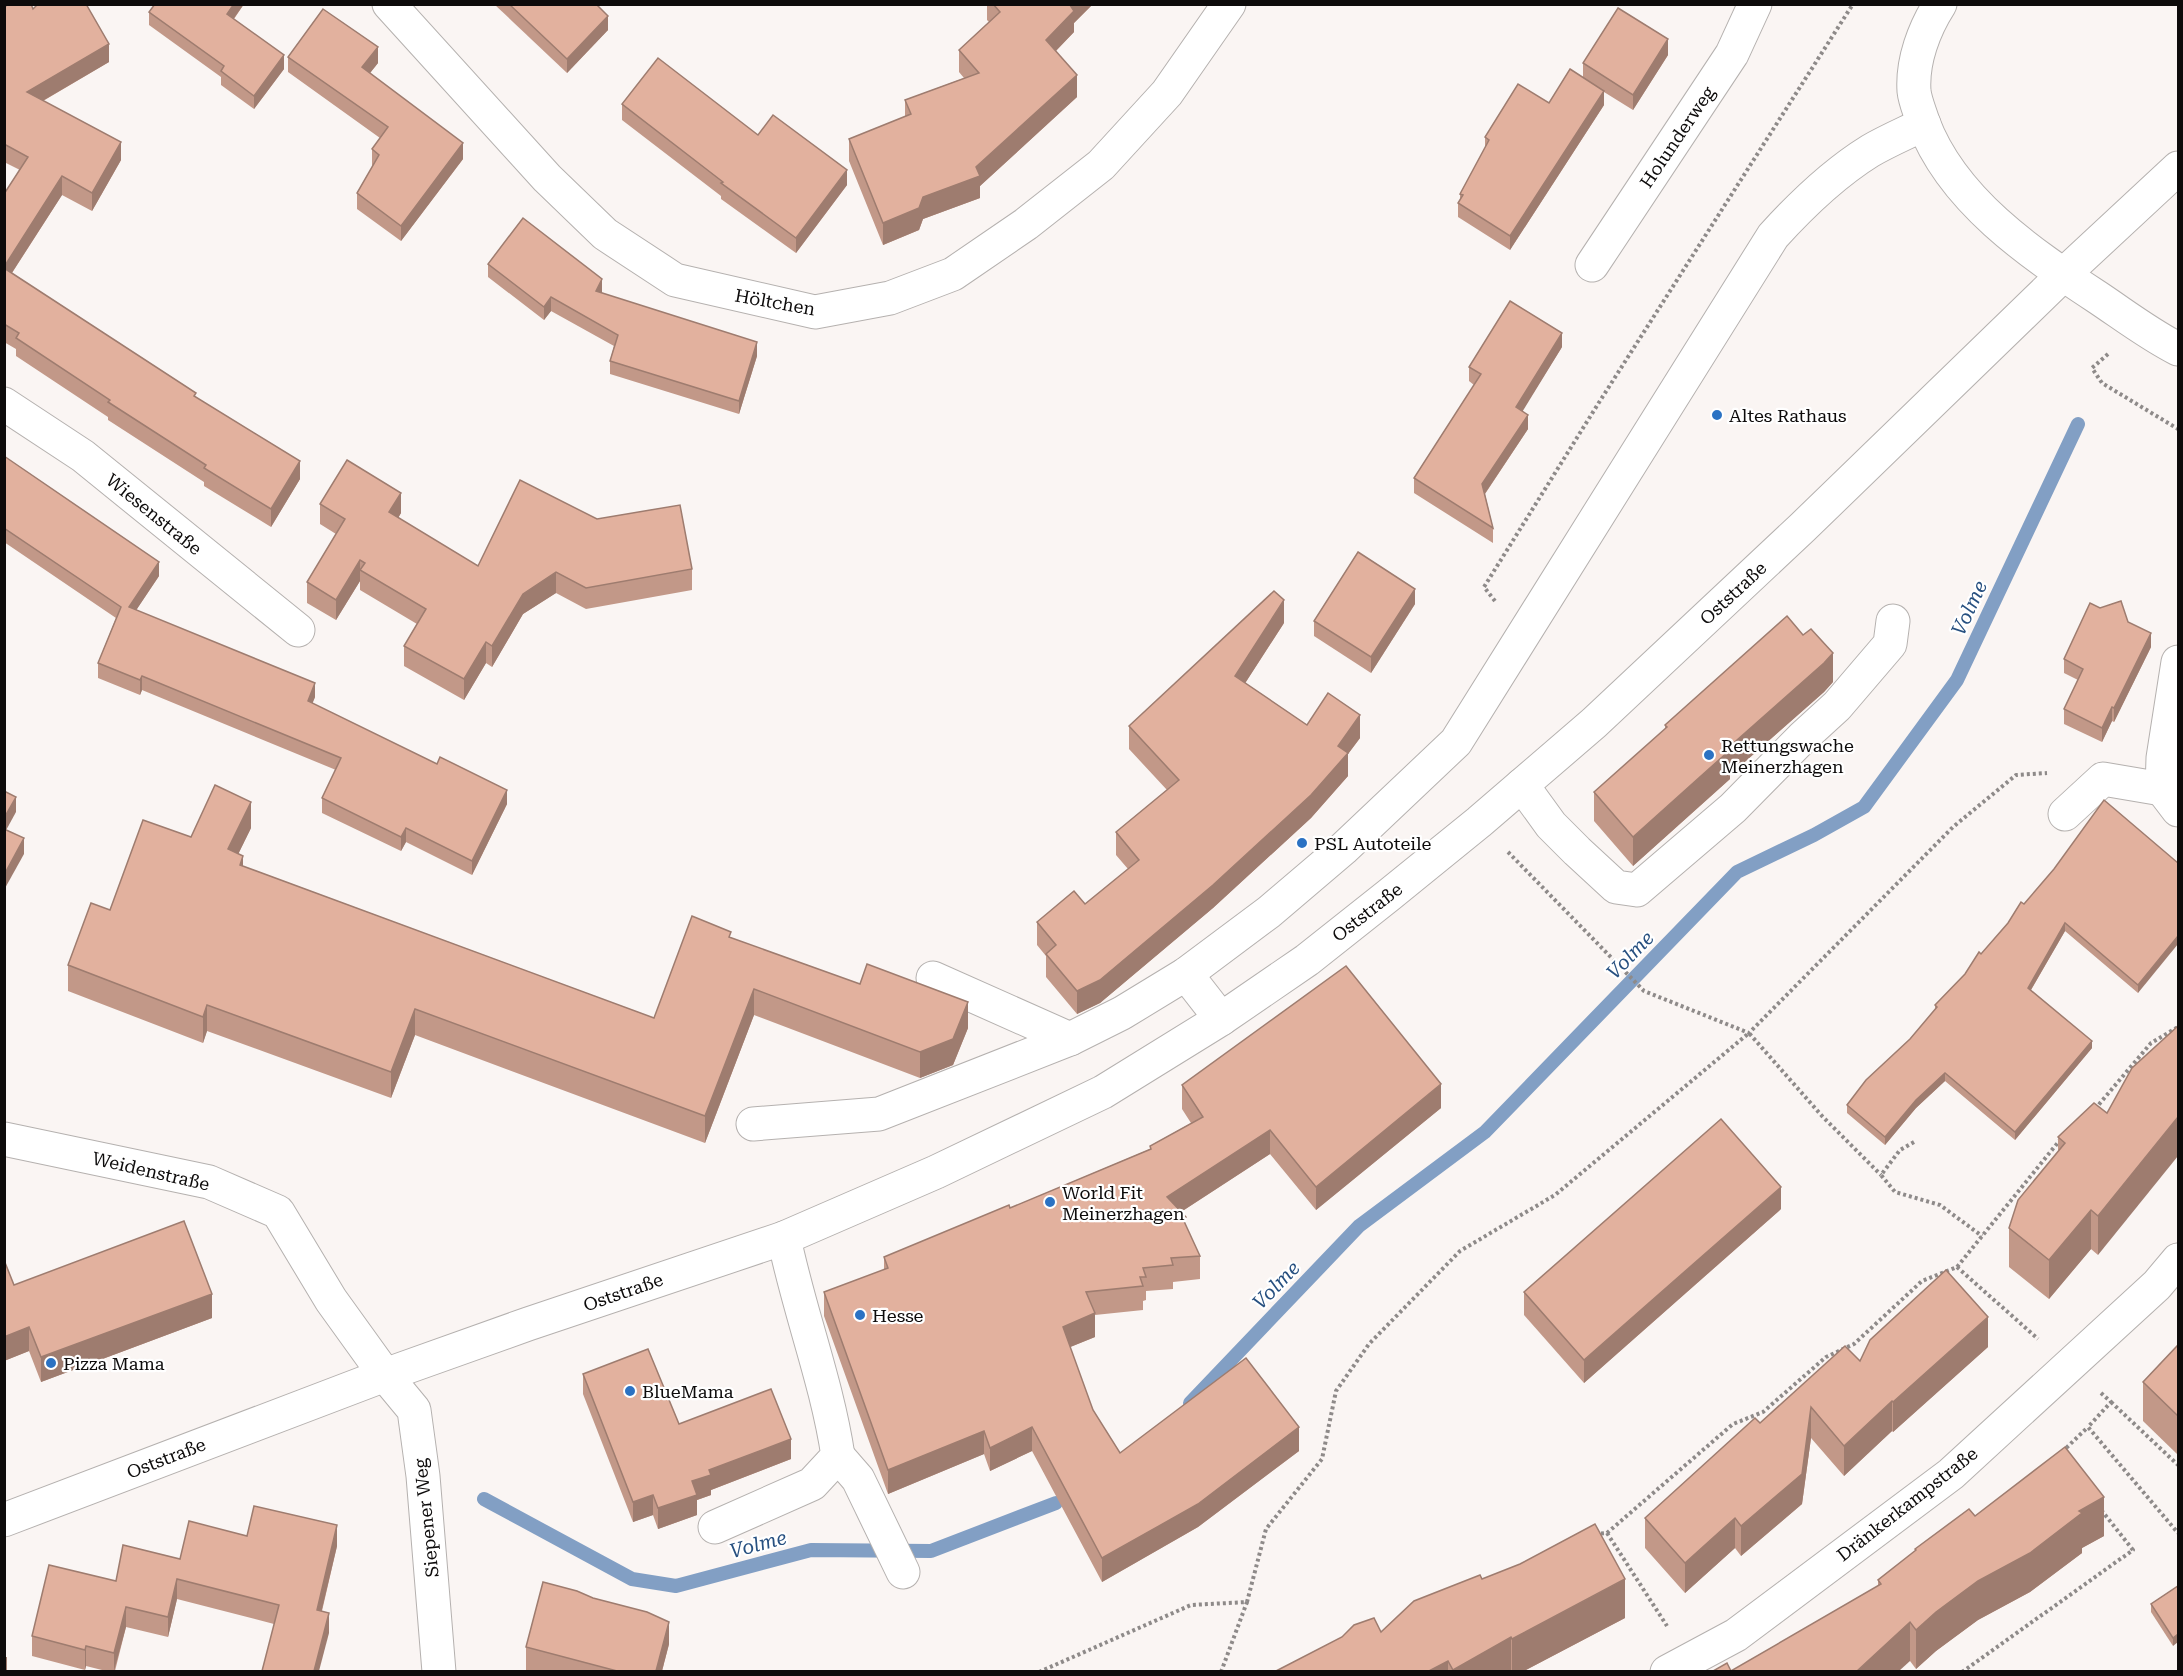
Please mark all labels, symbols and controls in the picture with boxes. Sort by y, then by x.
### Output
street label: Holunderweg [1635,82,1719,192]
street label: Höltchen [733,285,817,319]
place label: Altes Rathaus [1729,405,1847,426]
marker: Altes Rathaus [1710,408,1724,422]
street label: Wiesenstraße [102,469,206,559]
street label: Oststraße [1696,557,1771,629]
water label: Volme [1946,577,1992,639]
place label: Rettungswache Meinerzhagen [1721,735,1854,777]
marker: Rettungswache Meinerzhagen [1702,748,1716,762]
place label: PSL Autoteile [1314,833,1432,854]
marker: PSL Autoteile [1295,836,1309,850]
street label: Oststraße [1328,878,1406,946]
water label: Volme [1601,926,1659,984]
street label: Weidenstraße [90,1147,212,1195]
place label: World Fit Meinerzhagen [1062,1182,1185,1224]
marker: World Fit Meinerzhagen [1043,1195,1057,1209]
water label: Volme [1247,1256,1305,1314]
street label: Oststraße [580,1269,666,1315]
place label: Hesse [872,1305,924,1326]
marker: Hesse [853,1308,867,1322]
place label: Pizza Mama [63,1353,165,1374]
marker: Pizza Mama [44,1356,58,1370]
place label: BlueMama [642,1381,734,1402]
marker: BlueMama [623,1384,637,1398]
street label: Oststraße [124,1433,209,1483]
street label: Dränkerkampstraße [1833,1443,1982,1565]
street label: Siepener Weg [409,1457,443,1579]
water label: Volme [727,1525,789,1563]

